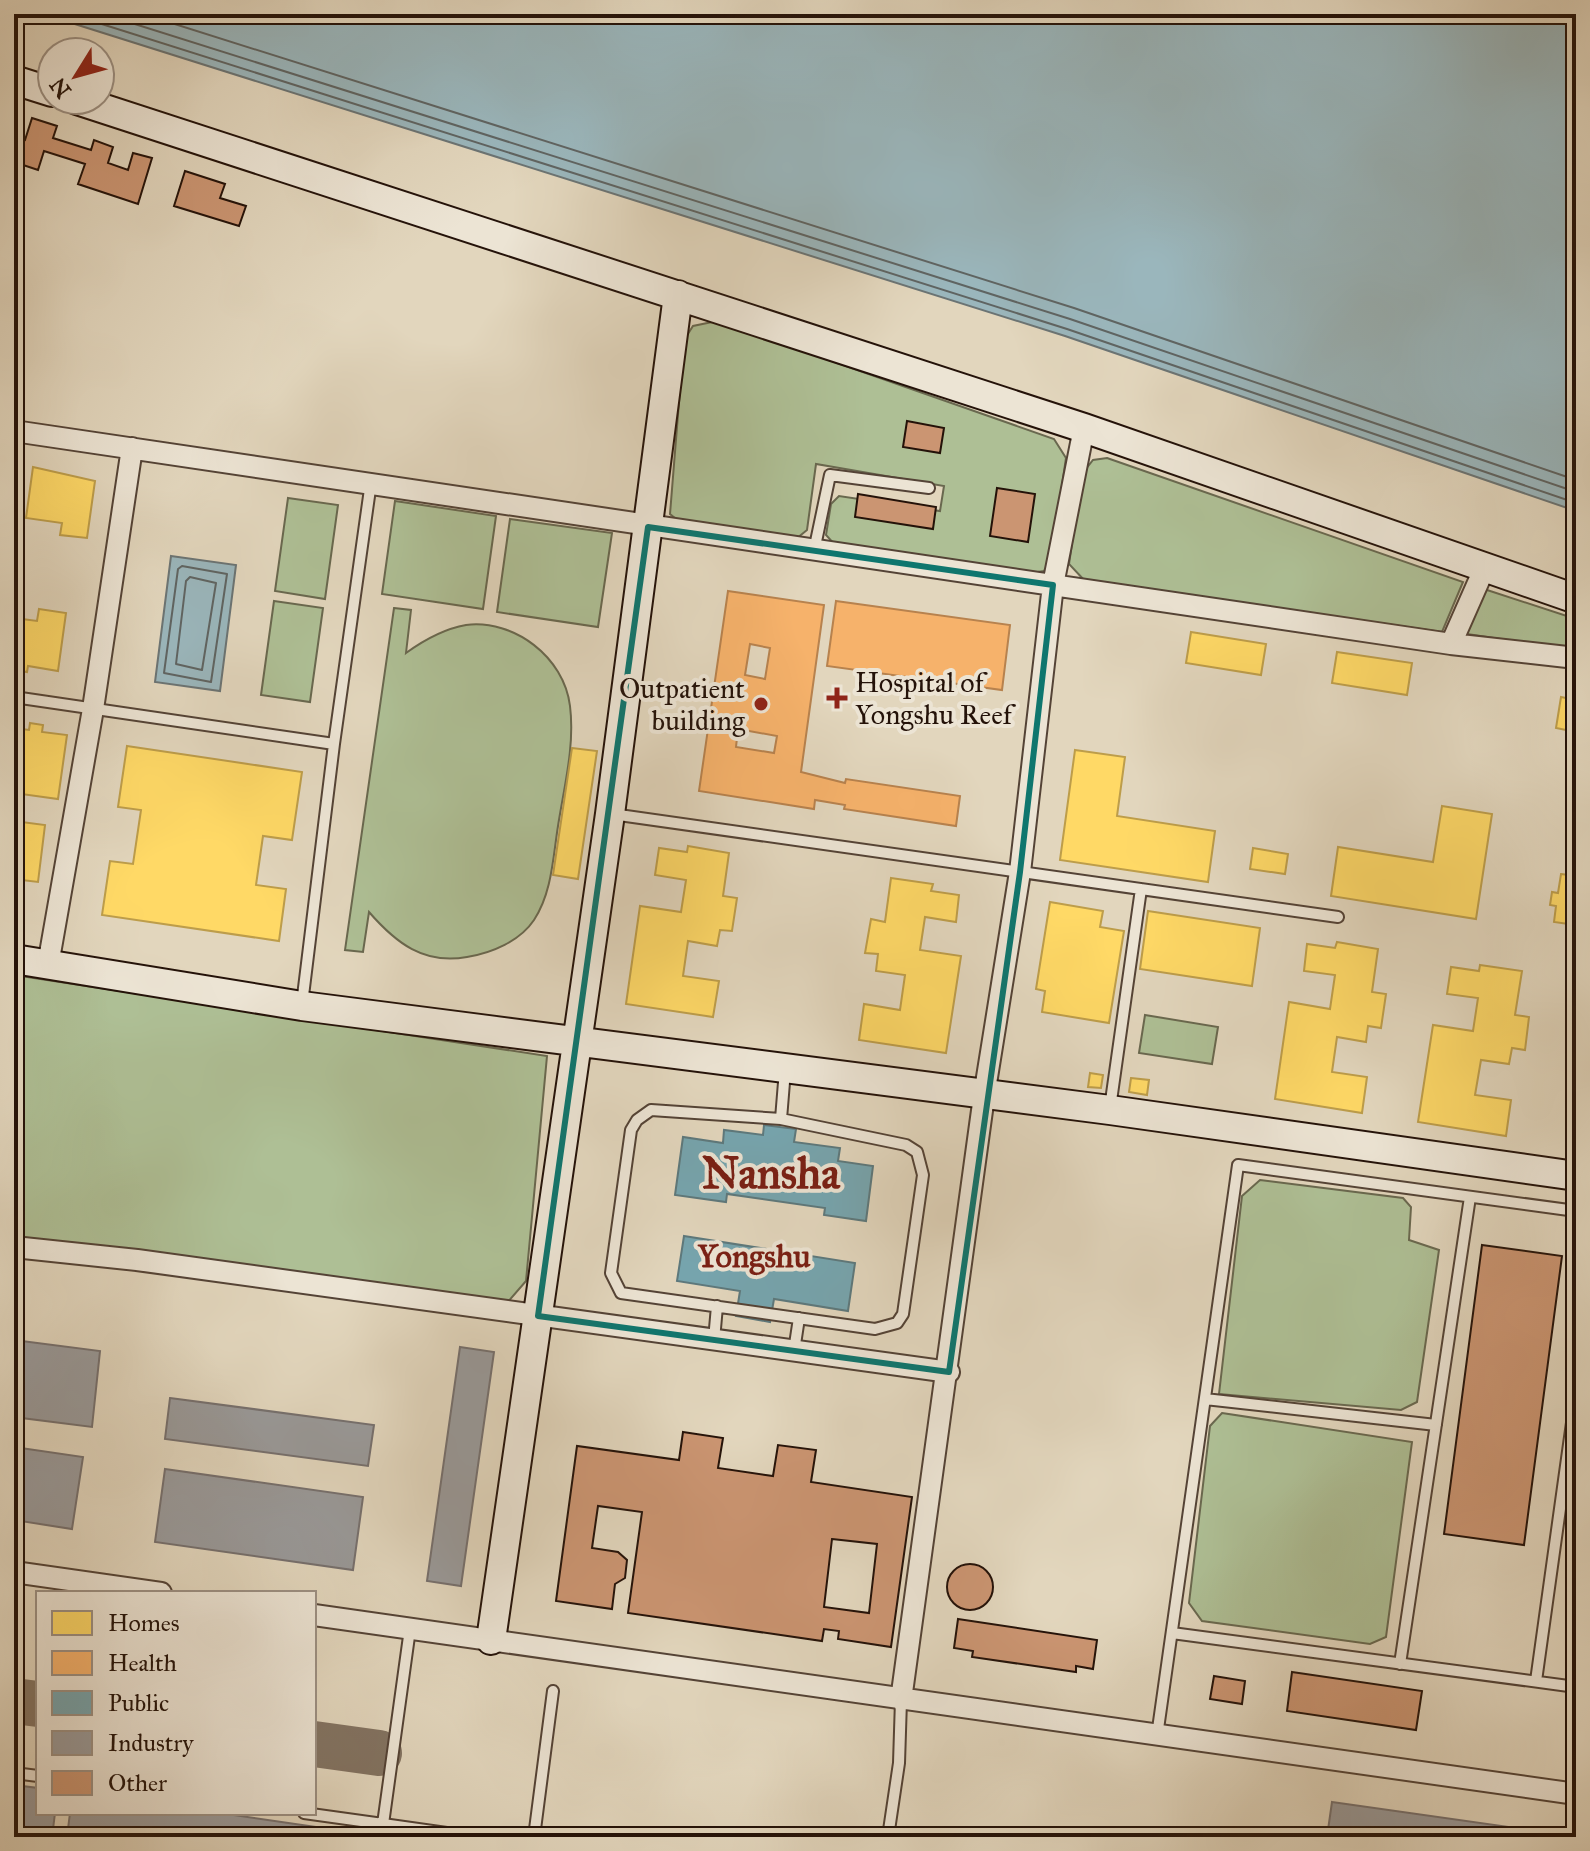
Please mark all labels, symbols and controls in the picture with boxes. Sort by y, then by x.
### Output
north arrow [36,36,116,116]
text: N [44,72,77,103]
place label: Hospital of Yongshu Reef [855,665,1017,732]
place label: Outpatient building [619,671,746,738]
marker: Hospital of Yongshu Reef [826,687,848,709]
marker: Outpatient building [752,695,770,713]
district label: Nansha [702,1146,841,1200]
district label: Yongshu [697,1237,811,1276]
legend [36,1591,316,1815]
text: Homes [108,1608,180,1638]
text: Health [108,1648,177,1678]
text: Public [108,1688,169,1718]
text: Industry [108,1728,194,1758]
text: Other [108,1768,167,1798]

